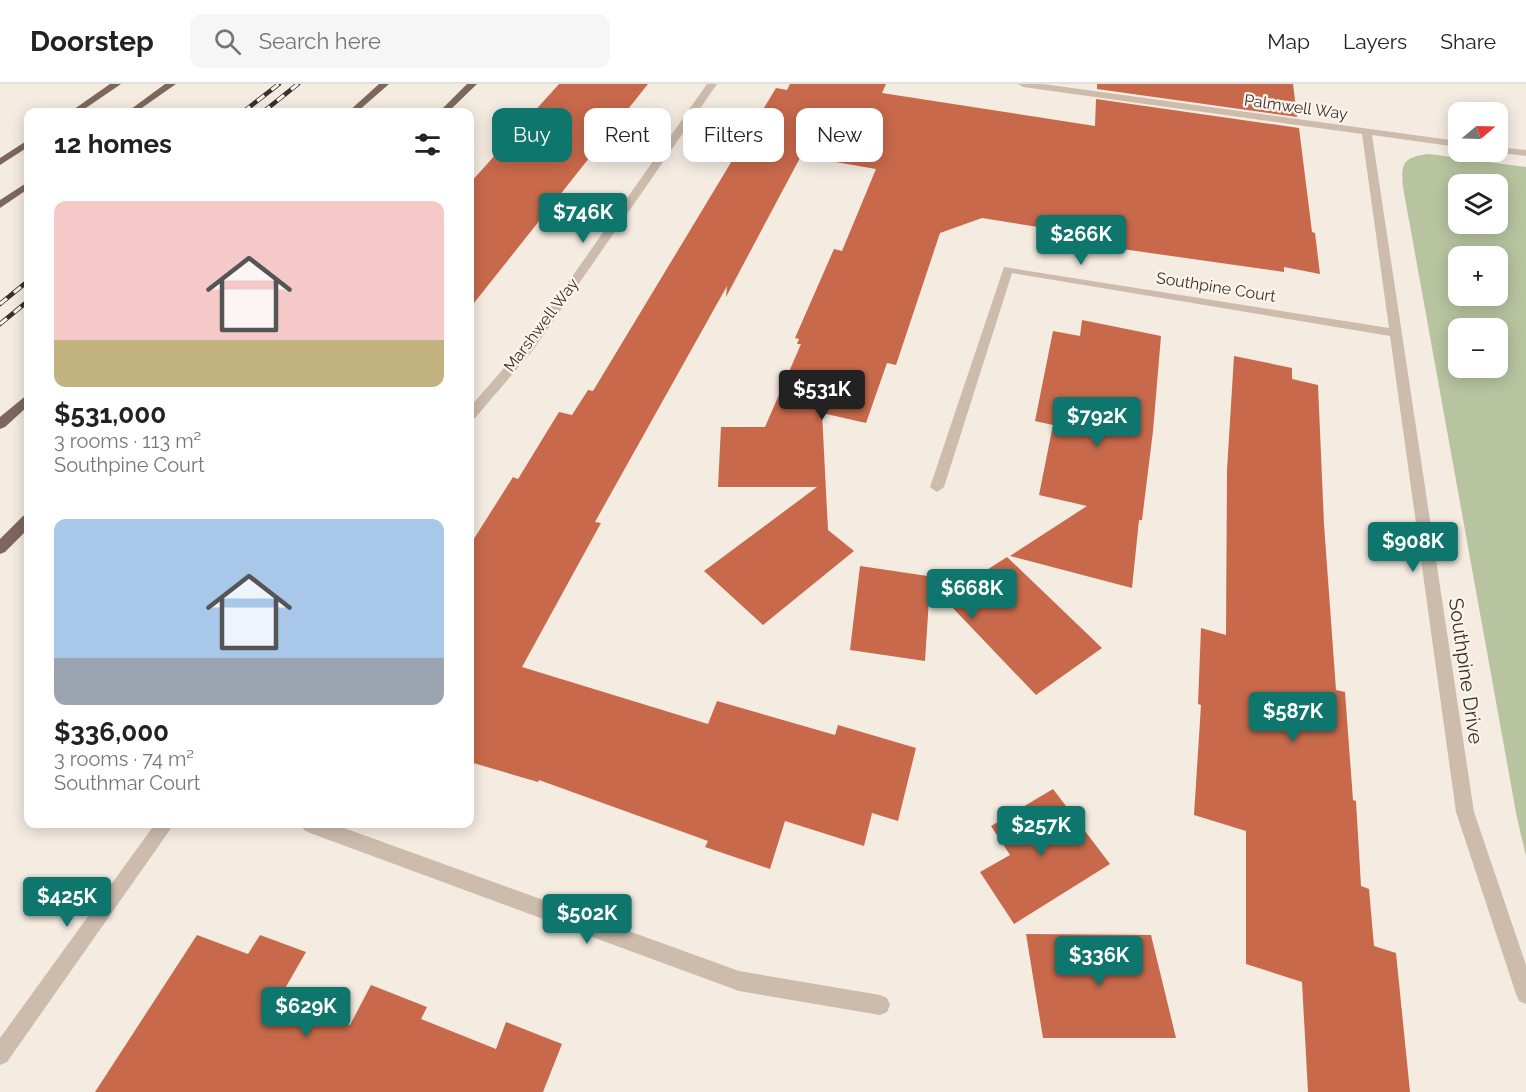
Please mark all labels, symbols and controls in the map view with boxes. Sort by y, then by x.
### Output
search box [190,14,610,68]
text: Doorstep [30,25,154,58]
icon: search [211,25,244,58]
text: Search here [259,28,381,54]
text: Map [1267,29,1310,54]
text: Layers [1343,29,1407,54]
text: Share [1440,29,1496,54]
street label: Palmwell Way [1243,90,1349,124]
north arrow [1448,102,1508,162]
map controls [1448,102,1508,378]
chip: Buy [492,108,572,162]
chip: Rent [584,108,671,162]
chip: Filters [683,108,784,162]
chip: New [796,108,883,162]
icon: filters [411,128,444,161]
text: 12 homes [54,129,172,159]
button: layers [1448,174,1508,234]
pin: $746K [541,193,625,244]
text: $746K [553,200,613,224]
pin: $266K [1039,215,1123,266]
text: $266K [1050,222,1112,246]
icon: home [195,240,303,348]
button: + [1448,246,1508,306]
street label: Southpine Court [1155,268,1278,306]
street label: Marshwell Way [500,274,582,375]
button: − [1448,318,1508,378]
pin: $531K [780,370,864,421]
text: $531K [793,377,851,401]
pin: $792K [1055,397,1139,448]
text: $531,000 [54,399,166,429]
text: $792K [1067,404,1127,428]
text: 3 rooms · 113 m² [54,429,201,453]
text: Southpine Court [54,453,205,477]
pin: $908K [1371,522,1455,573]
text: $908K [1382,529,1444,553]
icon: home [195,558,303,666]
pin: $668K [930,569,1014,620]
text: $668K [941,576,1003,600]
street label: Southpine Drive [1444,596,1488,746]
pin: $587K [1251,692,1335,743]
text: $587K [1263,699,1323,723]
text: $336,000 [54,717,169,747]
text: 3 rooms · 74 m² [54,747,194,771]
text: Southmar Court [54,771,200,795]
pin: $257K [999,806,1083,857]
text: $257K [1011,813,1071,837]
pin: $425K [25,877,109,928]
text: $425K [37,884,97,908]
pin: $502K [545,894,629,945]
text: $502K [557,901,617,925]
pin: $336K [1057,936,1141,987]
text: $336K [1069,943,1129,967]
pin: $629K [264,987,348,1038]
text: $629K [275,994,337,1018]

